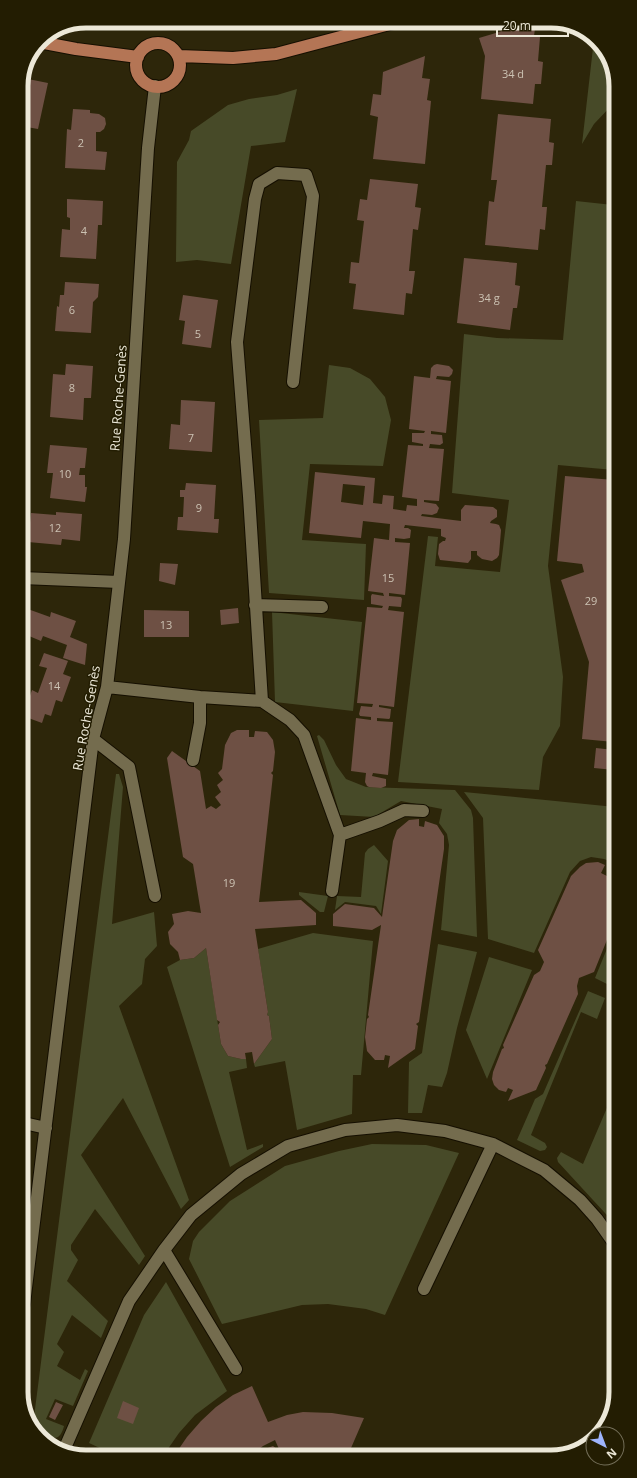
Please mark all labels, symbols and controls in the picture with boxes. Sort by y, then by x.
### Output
scale bar [497,12,568,38]
text: 20 m [503,17,531,34]
house number: 34 d [502,66,524,81]
house number: 2 [78,135,84,150]
house number: 4 [81,223,88,238]
house number: 34 g [478,290,500,305]
house number: 6 [69,302,75,317]
house number: 5 [195,326,201,341]
street label: Rue Roche-Genès [105,344,131,452]
house number: 8 [69,380,75,395]
house number: 7 [188,430,194,445]
house number: 10 [59,466,71,481]
house number: 9 [196,500,202,515]
house number: 12 [49,520,61,535]
house number: 15 [382,570,394,585]
house number: 29 [585,593,597,608]
house number: 13 [160,617,172,632]
street label: Rue Roche-Genès [68,664,104,772]
house number: 14 [48,678,61,693]
house number: 19 [223,875,235,890]
north arrow [585,1426,625,1466]
text: N [604,1445,620,1462]

